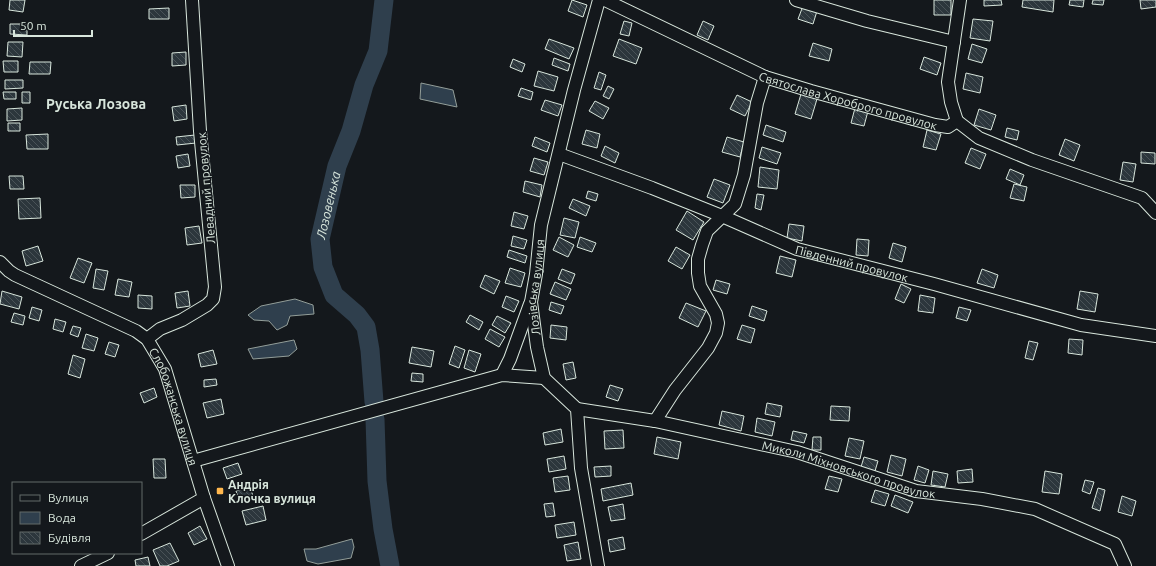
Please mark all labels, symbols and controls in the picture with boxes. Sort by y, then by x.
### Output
scale bar [14,12,92,38]
text: 50 m [20,19,47,32]
street label: Святослава Хороброго провулок [757,69,939,132]
district label: Руська Лозова [46,96,146,112]
street label: Левадний провулок [195,132,217,244]
water label: Лозовенька [313,170,343,241]
street label: Лозівська вулиця [524,238,546,336]
street label: Південний провулок [794,242,910,284]
street label: Слобожанська вулиця [147,345,200,467]
street label: Миколи Міхновського провулок [761,438,936,500]
place label: Андрія Клочка вулиця [228,478,316,505]
legend [12,482,142,554]
marker: Андрія Клочка вулиця [215,486,225,496]
text: Вулиця [48,491,89,504]
text: Вода [48,511,76,524]
text: Будівля [48,531,91,544]

